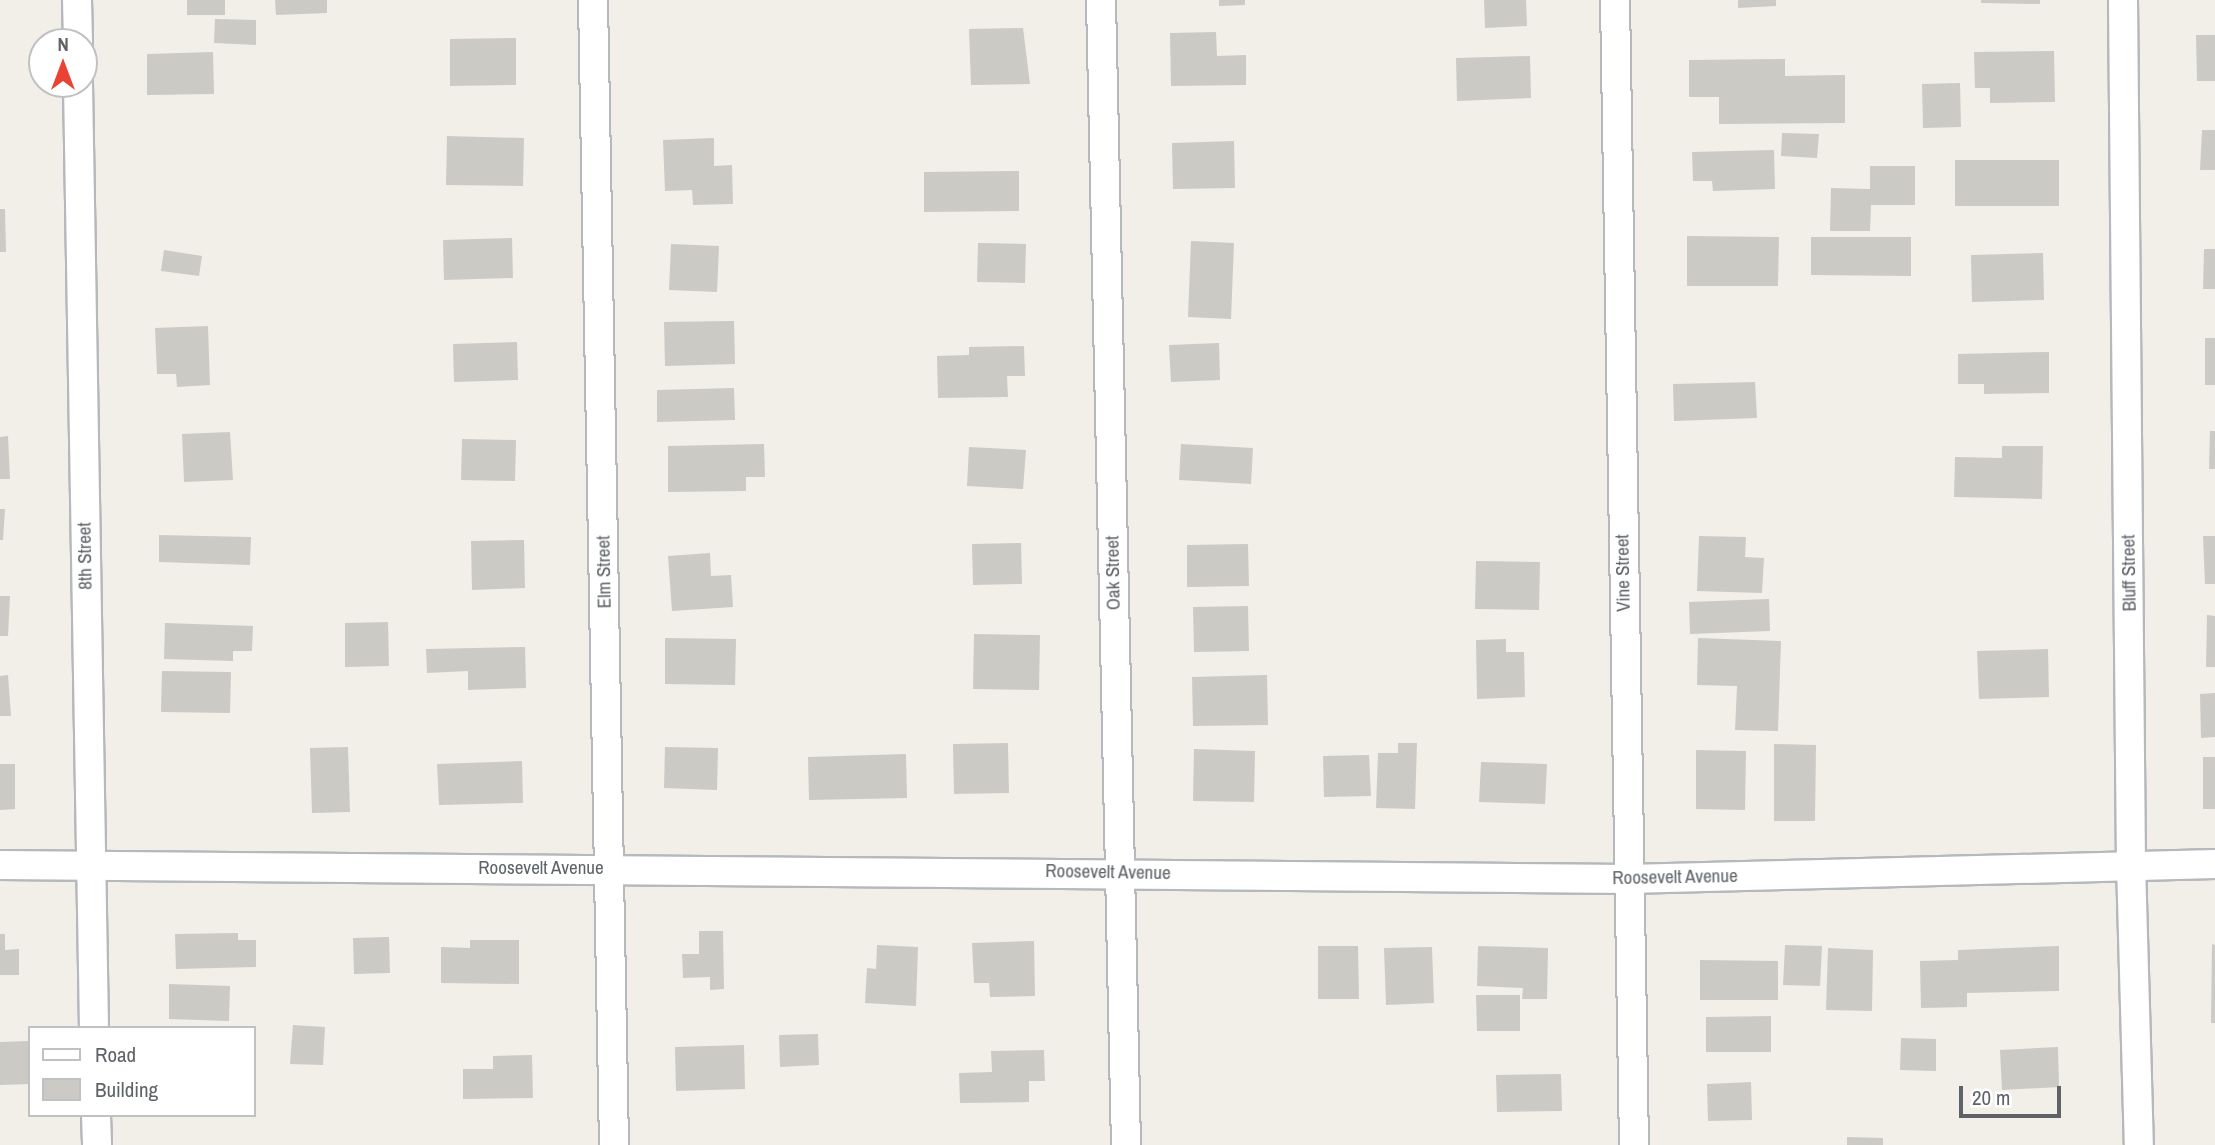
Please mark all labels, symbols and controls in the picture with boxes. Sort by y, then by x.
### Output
north arrow [28,28,98,98]
text: N [57,31,69,57]
street label: 8th Street [73,522,97,590]
street label: Vine Street [1611,534,1635,612]
street label: Bluff Street [2117,534,2141,612]
street label: Elm Street [592,535,616,609]
street label: Oak Street [1101,536,1125,610]
street label: Roosevelt Avenue [478,857,604,879]
street label: Roosevelt Avenue [1045,860,1171,884]
street label: Roosevelt Avenue [1612,865,1738,889]
legend [28,1026,256,1117]
text: Road [95,1040,136,1069]
scale bar [1963,1072,2064,1116]
text: Building [95,1075,158,1104]
text: 20 m [1972,1083,2010,1112]

